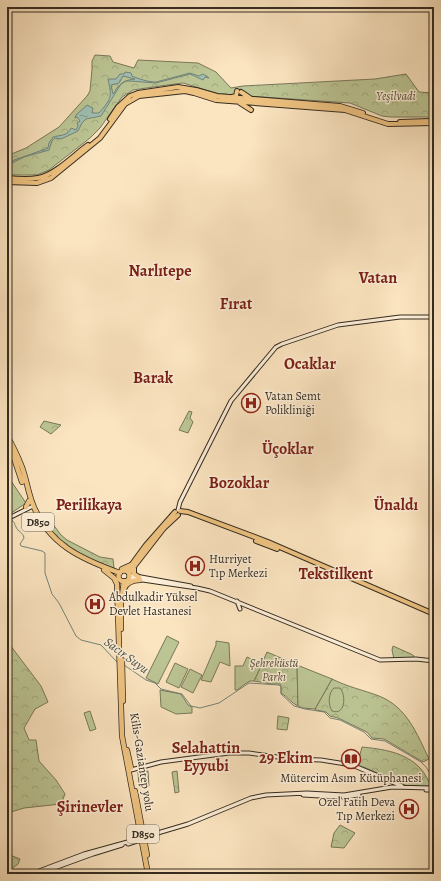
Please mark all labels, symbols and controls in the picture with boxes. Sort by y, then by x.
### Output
park label: Yeşilvadi [376,88,416,104]
district label: Narlıtepe [128,260,192,282]
district label: Vatan [358,267,397,289]
district label: Fırat [220,293,253,315]
district label: Ocaklar [284,353,336,375]
district label: Barak [133,367,174,389]
place label: Vatan Semt Polikliniği [264,388,321,418]
hospital icon: Vatan Semt Polikliniği [240,392,262,414]
district label: Üçoklar [262,438,314,460]
district label: Bozoklar [209,472,270,494]
district label: Perilikaya [56,494,123,516]
district label: Ünaldı [374,494,419,516]
road number: D850 [22,513,54,531]
place label: Hurriyet Tıp Merkezi [209,551,268,581]
hospital icon: Hurriyet Tıp Merkezi [184,555,206,577]
district label: Tekstilkent [299,563,374,585]
place label: Abdulkadir Yüksel Devlet Hastanesi [108,589,198,619]
hospital icon: Abdulkadir Yüksel Devlet Hastanesi [84,593,106,615]
water label: Sacır Suyu [101,633,153,677]
park label: Şehreküstü Parkı [250,655,299,685]
street label: Kilis-Gaziantep yolu [126,711,158,813]
district label: Selahattin Eyyubi [172,737,240,777]
district label: 29 Ekim [259,747,314,769]
library icon: Mütercim Asım Kütüphanesi [340,748,362,770]
place label: Mütercim Asım Kütüphanesi [280,770,422,786]
place label: Ozel Fatih Deva Tıp Merkezi [319,794,395,824]
district label: Şirinevler [57,796,124,818]
hospital icon: Ozel Fatih Deva Tıp Merkezi [398,798,420,820]
road number: D850 [127,825,159,843]

